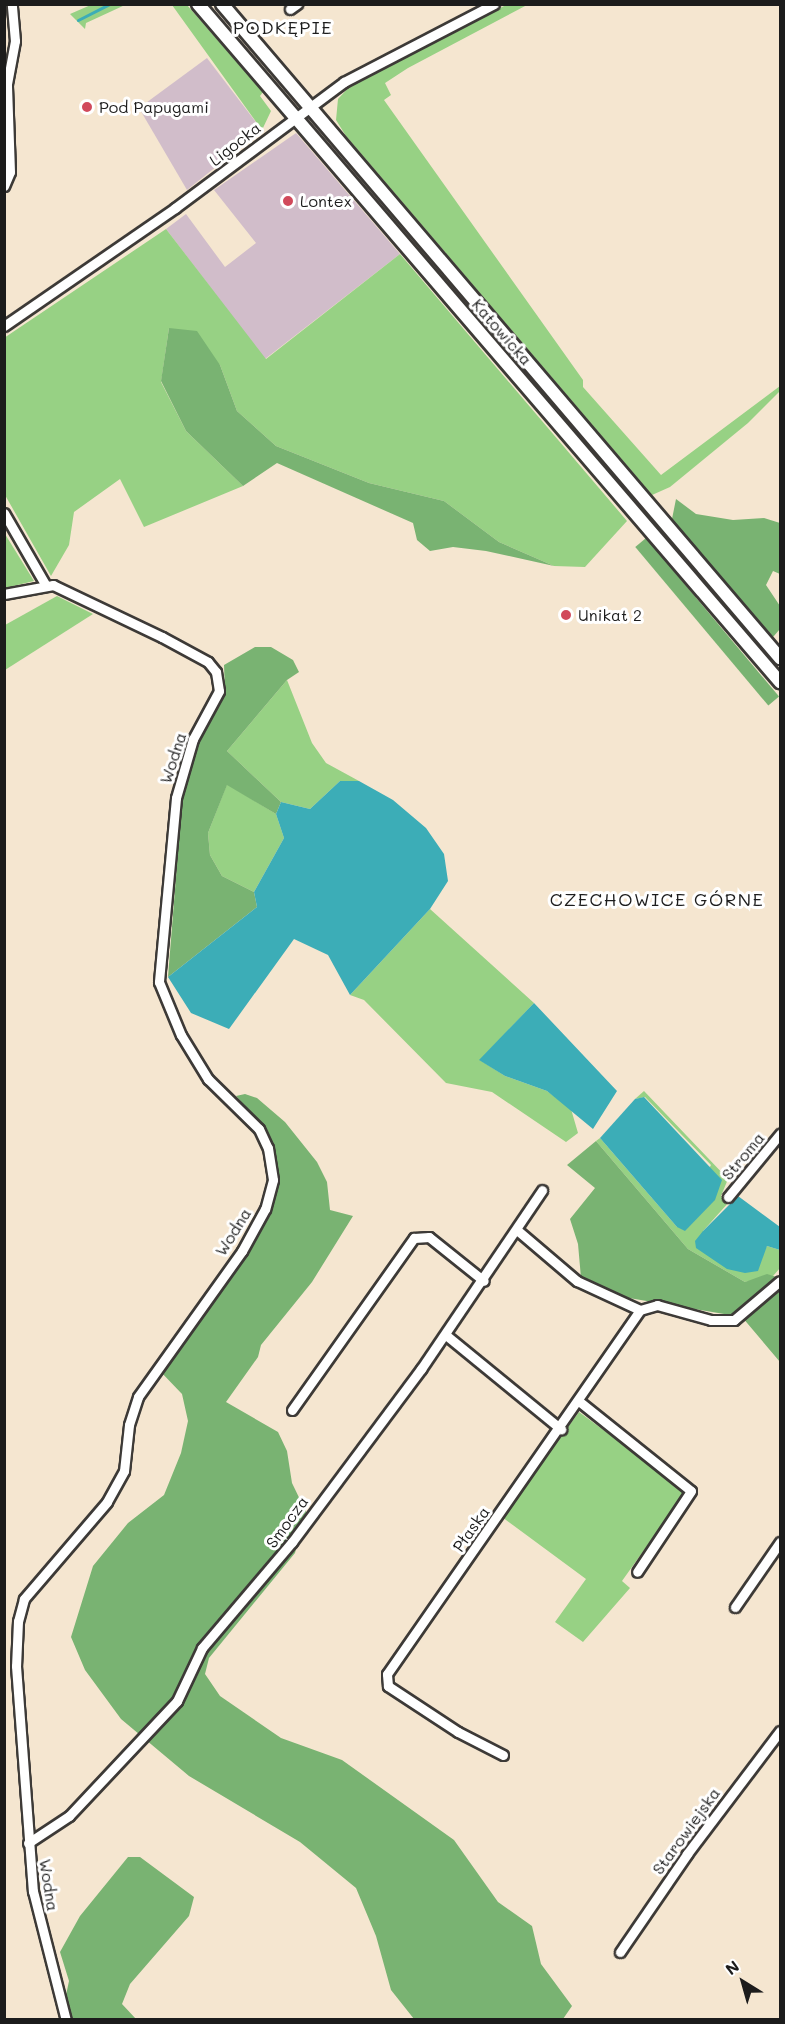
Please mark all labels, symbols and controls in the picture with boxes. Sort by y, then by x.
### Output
district label: PODKĘPIE [233,16,333,38]
place label: Pod Papugami [99,97,209,117]
marker: Pod Papugami [80,100,94,114]
street label: Ligocka [205,118,265,170]
place label: Lontex [300,191,352,211]
marker: Lontex [281,194,295,208]
street label: Katowicka [468,295,536,369]
place label: Unikat 2 [578,605,642,625]
marker: Unikat 2 [559,608,573,622]
street label: Wodna [156,730,190,786]
district label: CZECHOWICE GÓRNE [550,888,764,910]
street label: Stroma [718,1128,768,1184]
street label: Wodna [211,1205,255,1259]
street label: Smocza [262,1492,312,1552]
street label: Płaska [449,1503,493,1555]
street label: Starowiejska [648,1784,724,1878]
street label: Wodna [35,1858,63,1912]
north arrow [713,1952,773,2012]
text: N [721,1955,743,1979]

